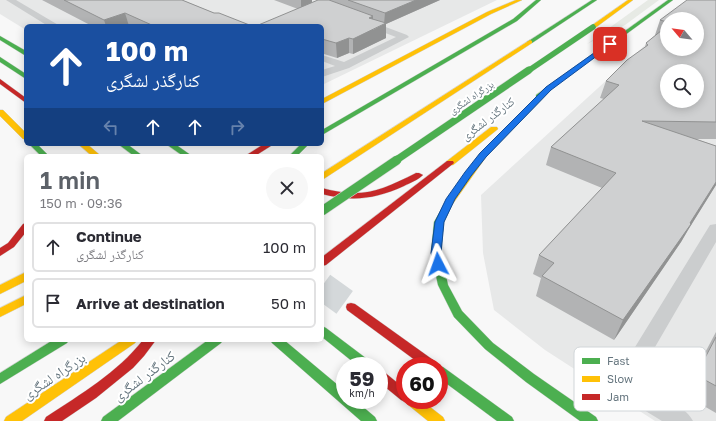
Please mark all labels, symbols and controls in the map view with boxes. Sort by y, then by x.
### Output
north arrow [660,12,704,56]
map controls [660,12,704,108]
pin [593,27,627,61]
icon: arrive [599,33,621,55]
text: 100 m [106,34,188,67]
icon: ahead [40,40,92,92]
button: search [660,64,704,108]
text: کنارگذر لشگری [106,69,200,91]
street label: بزرگراه لشگری [446,78,496,117]
street label: کنارگذر لشگری [458,94,517,143]
icon: left [100,116,122,138]
icon: ahead [142,116,164,138]
icon: ahead [184,116,206,138]
icon: right [226,116,248,138]
text: 1 min [40,165,100,194]
button: close [266,167,308,209]
text: 150 m · 09:36 [40,195,122,211]
text: Continue [76,227,142,245]
icon: ahead [42,236,64,258]
text: 100 m [263,238,306,256]
position arrow [417,243,459,285]
text: کنارگذر لشگری [76,246,144,262]
icon: arrive [42,292,64,314]
text: Arrive at destination [76,294,225,312]
text: 50 m [271,294,306,312]
street label: کنارگذر لشگری [109,347,179,405]
legend [574,347,706,411]
street label: بزرگراه لشگری [19,348,89,404]
text: Fast [607,354,630,367]
speed limit sign: 60 [396,357,448,409]
text: 59 [350,366,374,390]
text: Slow [607,372,633,385]
text: km/h [349,387,375,399]
text: Jam [607,390,629,403]

